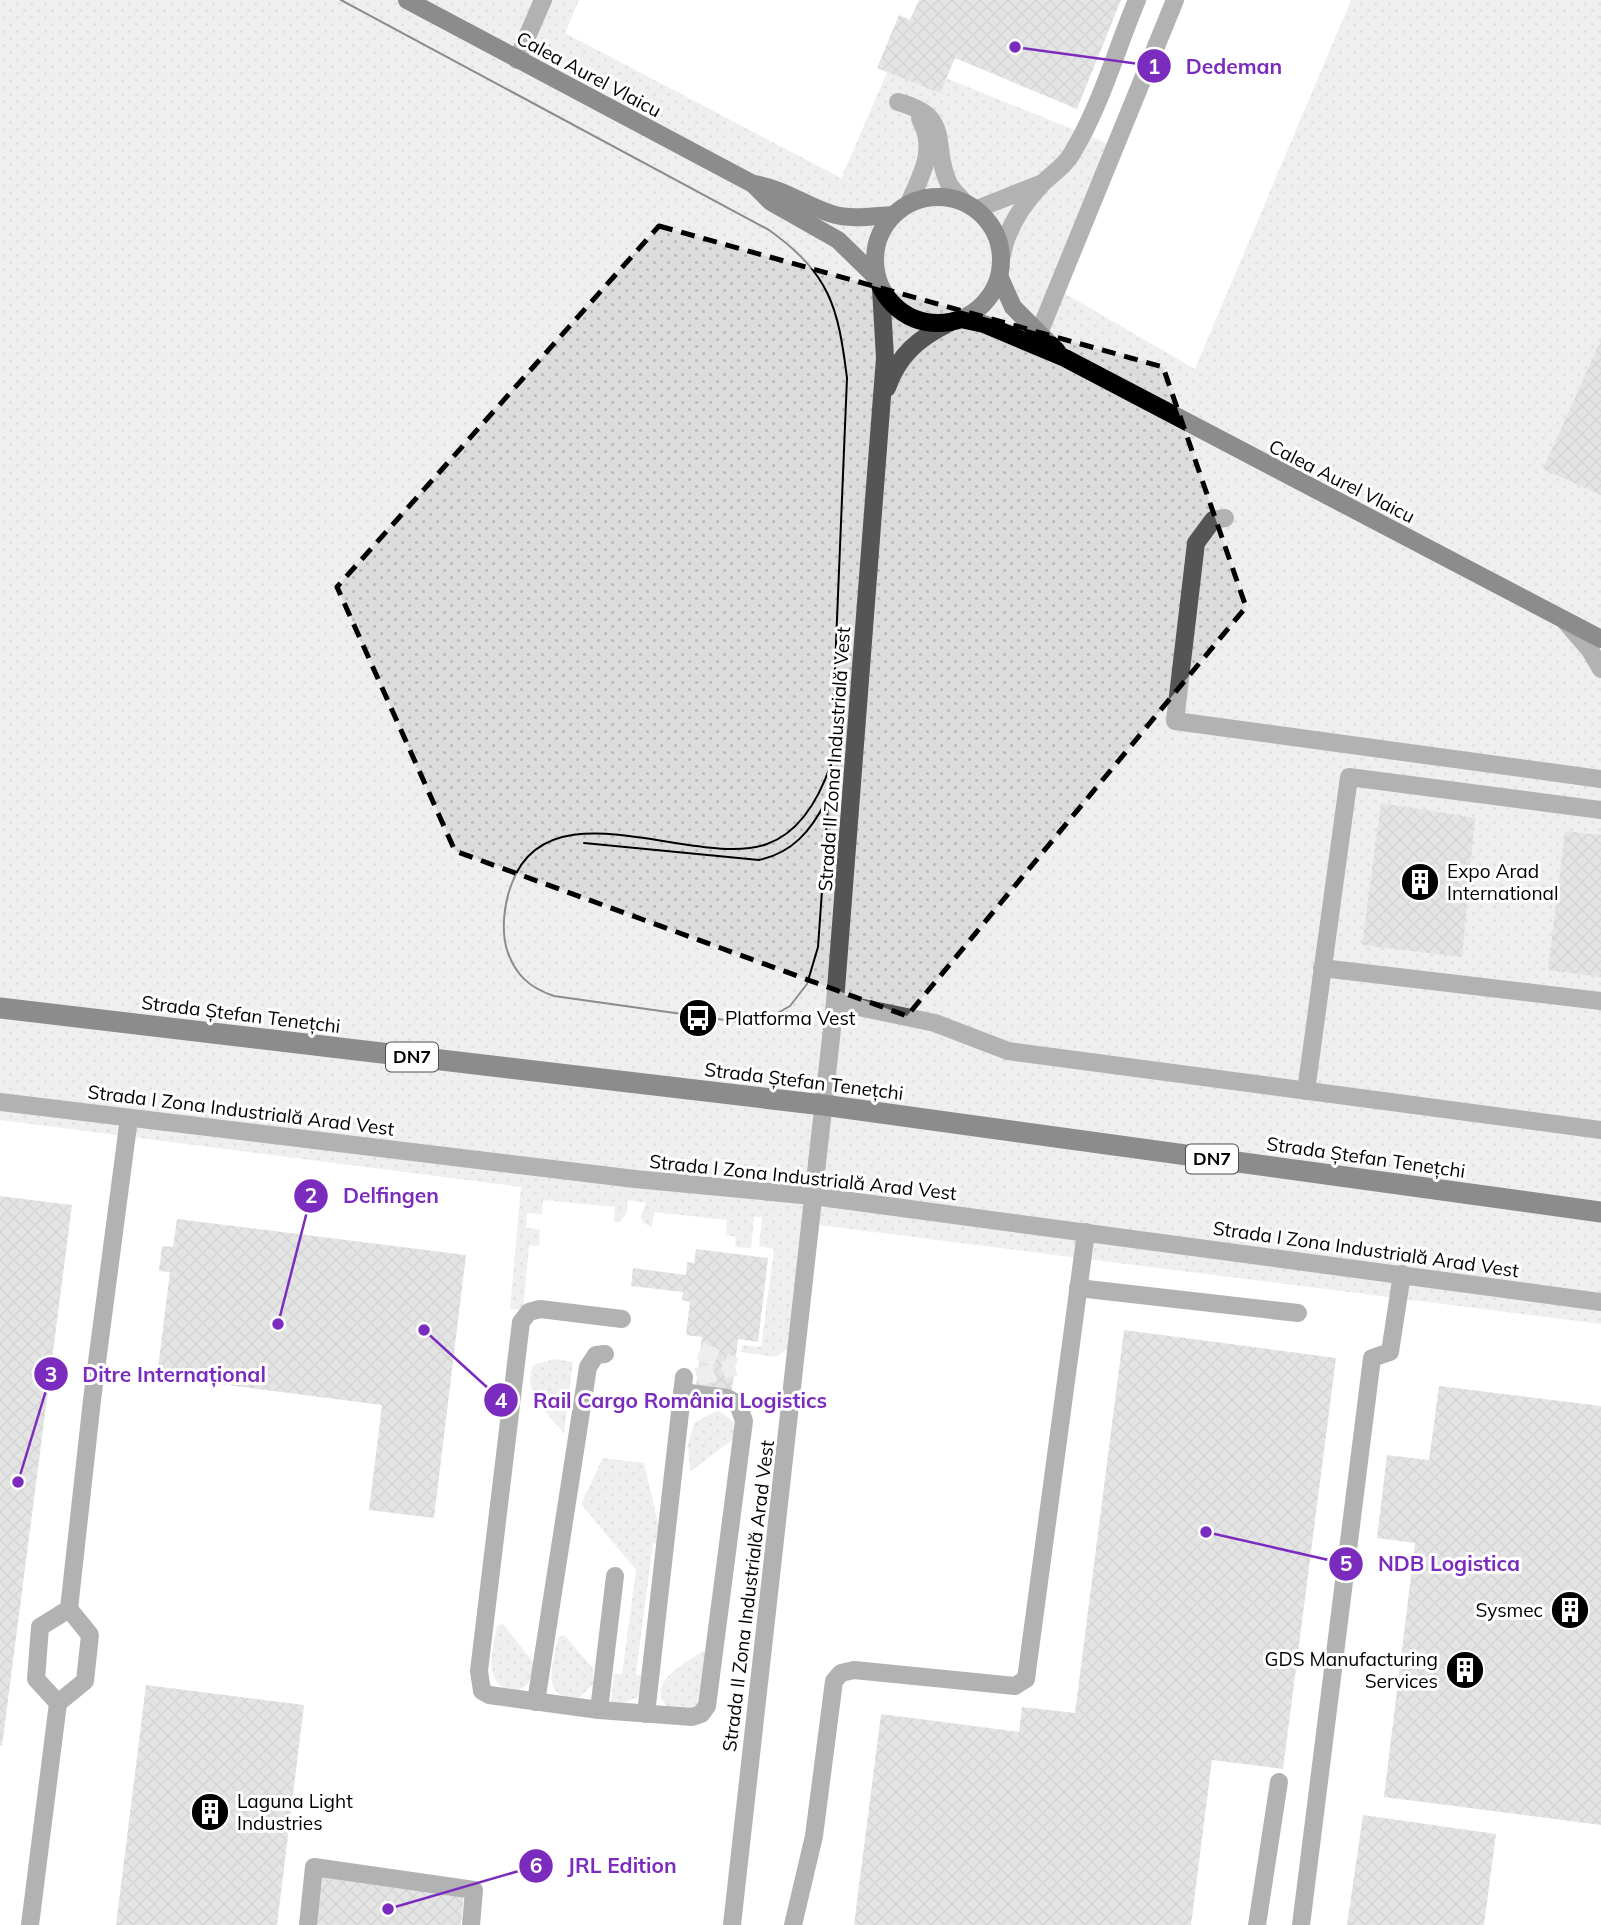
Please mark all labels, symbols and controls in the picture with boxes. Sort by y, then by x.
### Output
street label: Calea Aurel Vlaicu [512,26,666,122]
callout: Dedeman [1136,45,1296,87]
text: 1 [1148,53,1160,79]
text: Dedeman [1186,53,1282,79]
street label: Calea Aurel Vlaicu [1265,434,1419,528]
street label: Strada II Zona Industrială Vest [813,626,855,892]
place label: Expo Arad International [1447,859,1558,905]
building icon: Expo Arad International [1399,861,1441,903]
street label: Strada Ștefan Tenețchi [140,990,342,1039]
bus stop icon: Platforma Vest [677,997,719,1039]
place label: Platforma Vest [725,1006,856,1030]
road number: DN7 [386,1042,438,1072]
street label: Strada Ștefan Tenețchi [703,1057,905,1106]
street label: Strada I Zona Industrială Arad Vest [86,1079,396,1141]
street label: Strada Ștefan Tenețchi [1265,1131,1467,1184]
road number: DN7 [1186,1144,1238,1174]
street label: Strada I Zona Industrială Arad Vest [648,1149,958,1205]
callout: Delfingen [294,1175,453,1217]
text: 2 [305,1182,317,1208]
text: Delfingen [343,1182,439,1208]
street label: Strada I Zona Industrială Arad Vest [1211,1216,1521,1282]
callout: Ditre Internațional [34,1353,280,1395]
text: 3 [45,1361,57,1387]
text: Ditre Internațional [82,1361,266,1388]
callout: Rail Cargo România Logistics [484,1379,841,1421]
text: 4 [495,1387,508,1413]
text: Rail Cargo România Logistics [533,1387,827,1413]
street label: Strada II Zona Industrială Arad Vest [717,1439,779,1753]
callout: NDB Logistica [1329,1543,1534,1585]
text: 5 [1340,1550,1352,1576]
text: NDB Logistica [1378,1550,1520,1576]
building icon: Sysmec [1549,1589,1591,1631]
place label: Sysmec [1476,1598,1543,1622]
place label: GDS Manufacturing Services [1265,1647,1438,1693]
building icon: GDS Manufacturing Services [1444,1649,1486,1691]
place label: Laguna Light Industries [237,1789,353,1835]
building icon: Laguna Light Industries [189,1791,231,1833]
callout: JRL Edition [519,1845,691,1887]
text: 6 [530,1852,542,1878]
text: JRL Edition [567,1852,677,1878]

